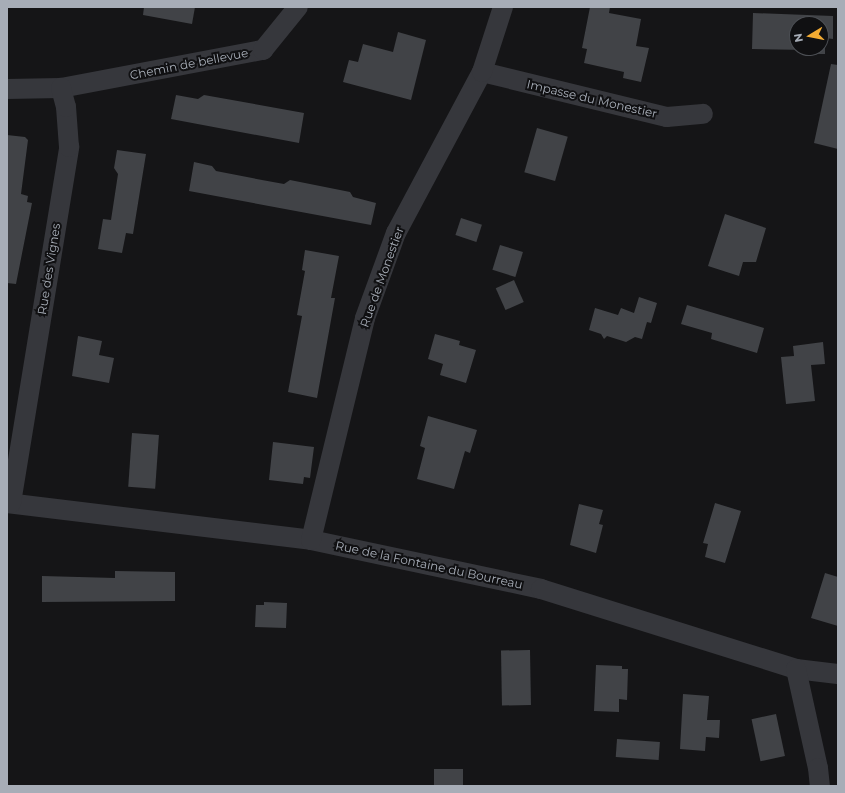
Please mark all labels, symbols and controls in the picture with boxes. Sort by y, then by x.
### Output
north arrow [789,16,829,56]
text: N [791,32,806,44]
street label: Chemin de bellevue [129,45,249,83]
street label: Impasse du Monestier [525,77,659,121]
street label: Rue des Vignes [35,222,63,316]
street label: Rue de Monestier [357,225,407,329]
street label: Rue de la Fontaine du Bourreau [334,538,524,592]

